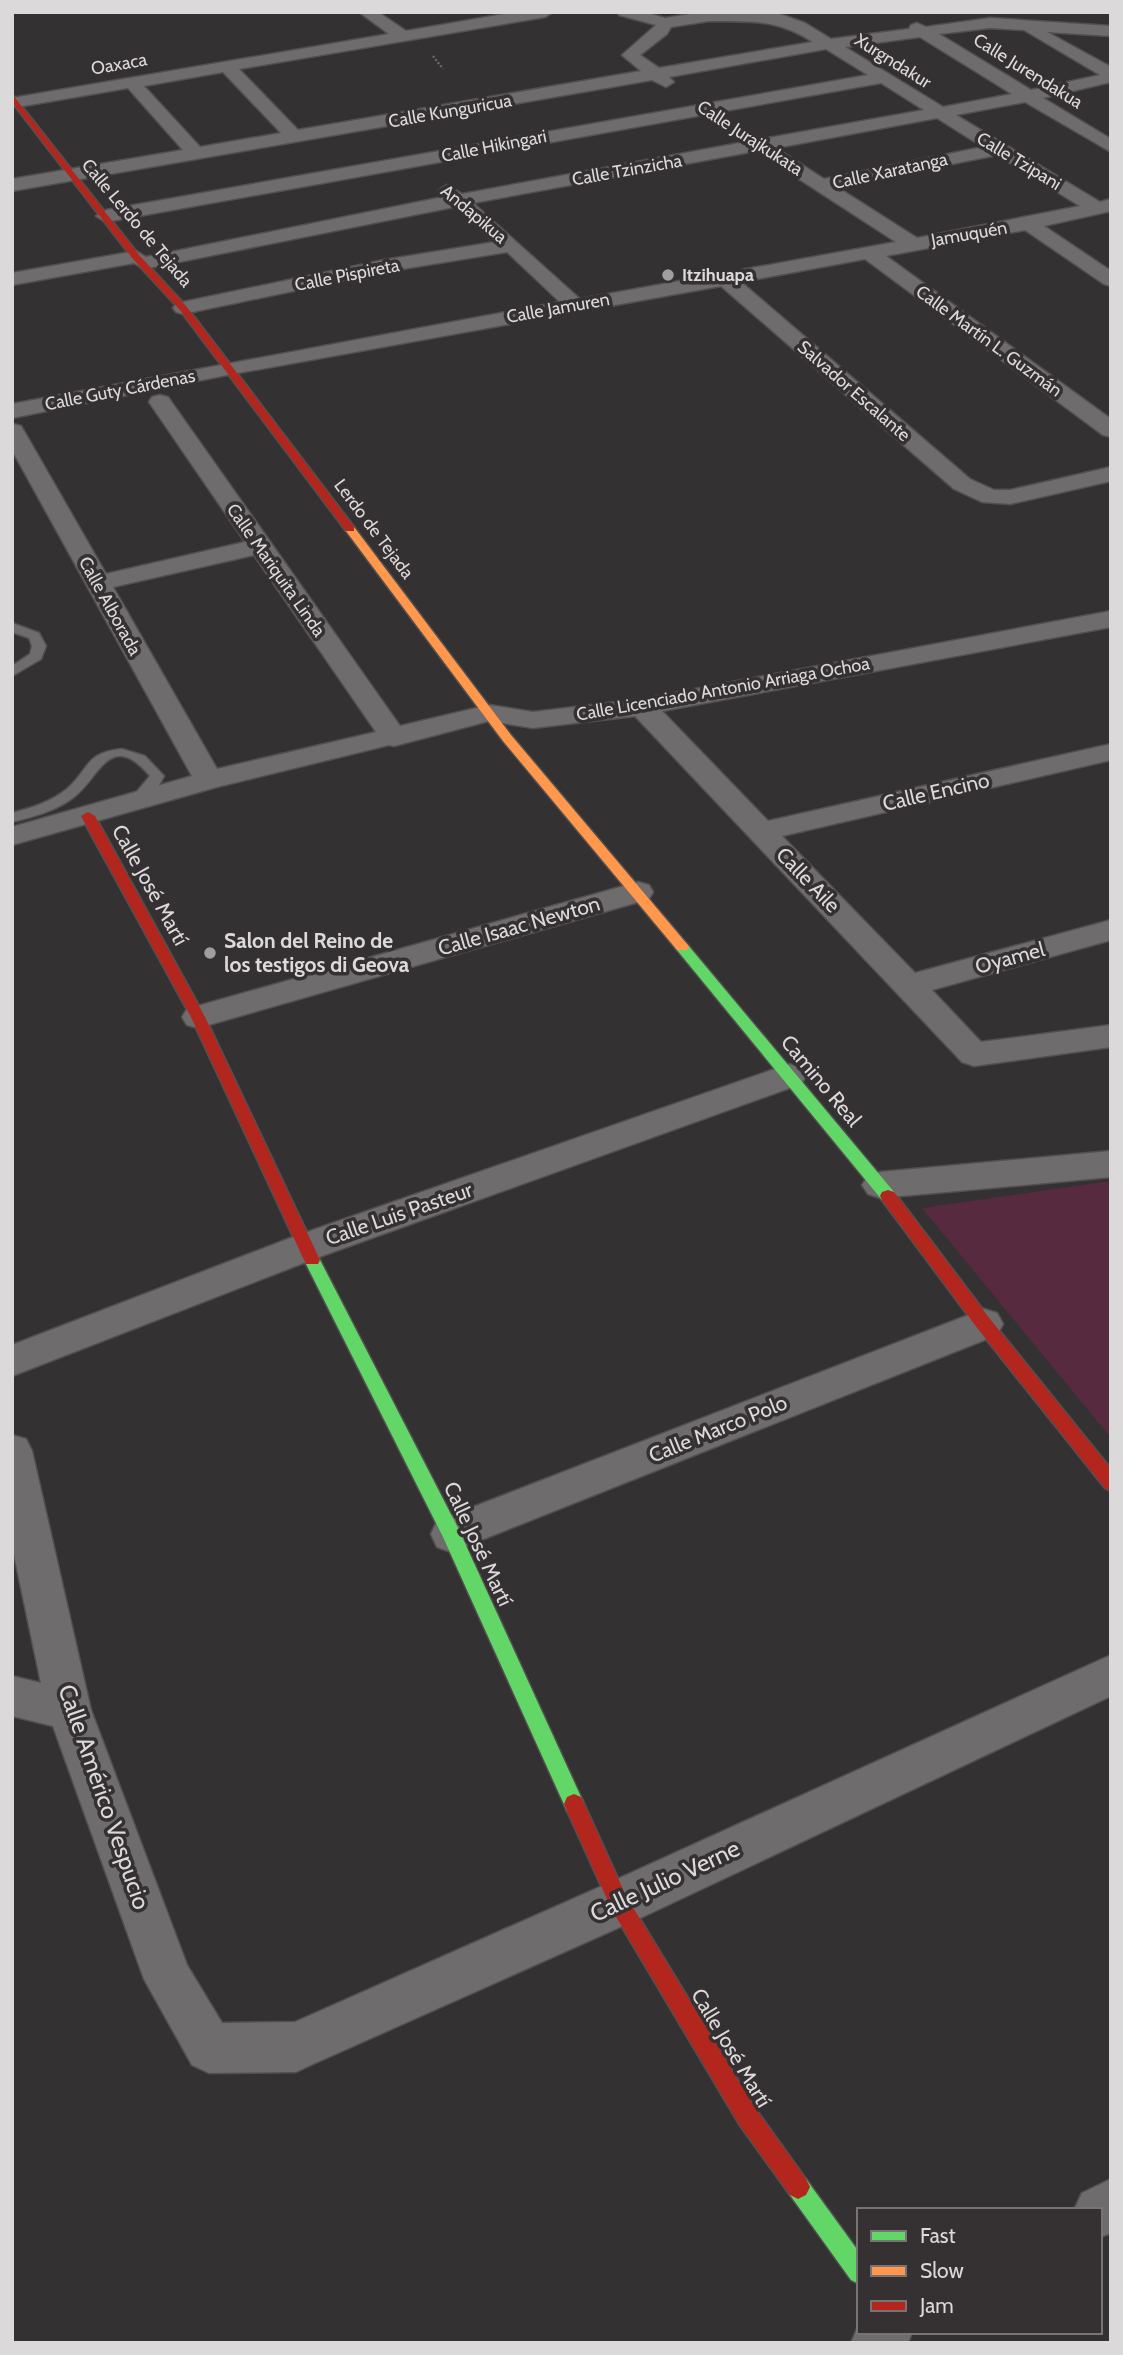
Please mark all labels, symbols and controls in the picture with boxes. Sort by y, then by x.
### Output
street label: Xurgndakur [851,29,936,93]
street label: Calle Jurendakua [969,29,1087,114]
street label: Oaxaca [89,48,149,80]
street label: Calle Kunguricua [387,89,514,133]
street label: Calle Jurajkukata [693,96,807,181]
street label: Calle Hikingari [439,125,549,167]
street label: Calle Tzipani [973,127,1065,195]
street label: Calle Xaratanga [830,148,950,194]
street label: Calle Tzinzicha [570,149,684,191]
street label: Calle Lerdo de Tejada [77,154,197,292]
street label: Andapikua [436,180,512,248]
street label: Jamuquén [928,216,1009,252]
street label: Calle Pispireta [293,254,402,296]
place label: Itzihuapa [682,264,754,286]
marker: Itzihuapa [660,267,676,283]
street label: Calle Martín L. Guzmán [912,281,1066,401]
street label: Calle Jamuren [505,288,611,328]
street label: Salvador Escalante [793,336,915,446]
street label: Calle Guty Cárdenas [43,365,197,415]
street label: Lerdo de Tejada [329,475,419,583]
street label: Calle Mariquita Linda [222,499,330,641]
street label: Calle Alborada [74,553,146,659]
street label: Calle Licenciado Antonio Arriaga Ochoa [575,652,872,726]
street label: Calle Encino [880,767,992,816]
street label: Calle José Martí [107,820,194,950]
street label: Calle Aile [771,842,846,918]
street label: Calle Isaac Newton [435,890,603,961]
place label: Salon del Reino de los testigos di Geova [224,928,410,977]
street label: Oyamel [972,936,1047,979]
marker: Salon del Reino de los testigos di Geova [202,945,218,961]
street label: Camino Real [776,1030,867,1132]
street label: Calle Luis Pasteur [322,1177,476,1250]
street label: Calle Marco Polo [645,1389,791,1468]
street label: Calle José Martí [439,1478,518,1610]
street label: Calle Américo Vespucio [52,1681,157,1913]
street label: Calle Julio Verne [585,1833,744,1928]
street label: Calle José Martí [686,1984,777,2112]
legend [857,2208,1102,2334]
text: Fast [920,2223,956,2248]
text: Slow [920,2258,964,2283]
text: Jam [919,2293,954,2318]

